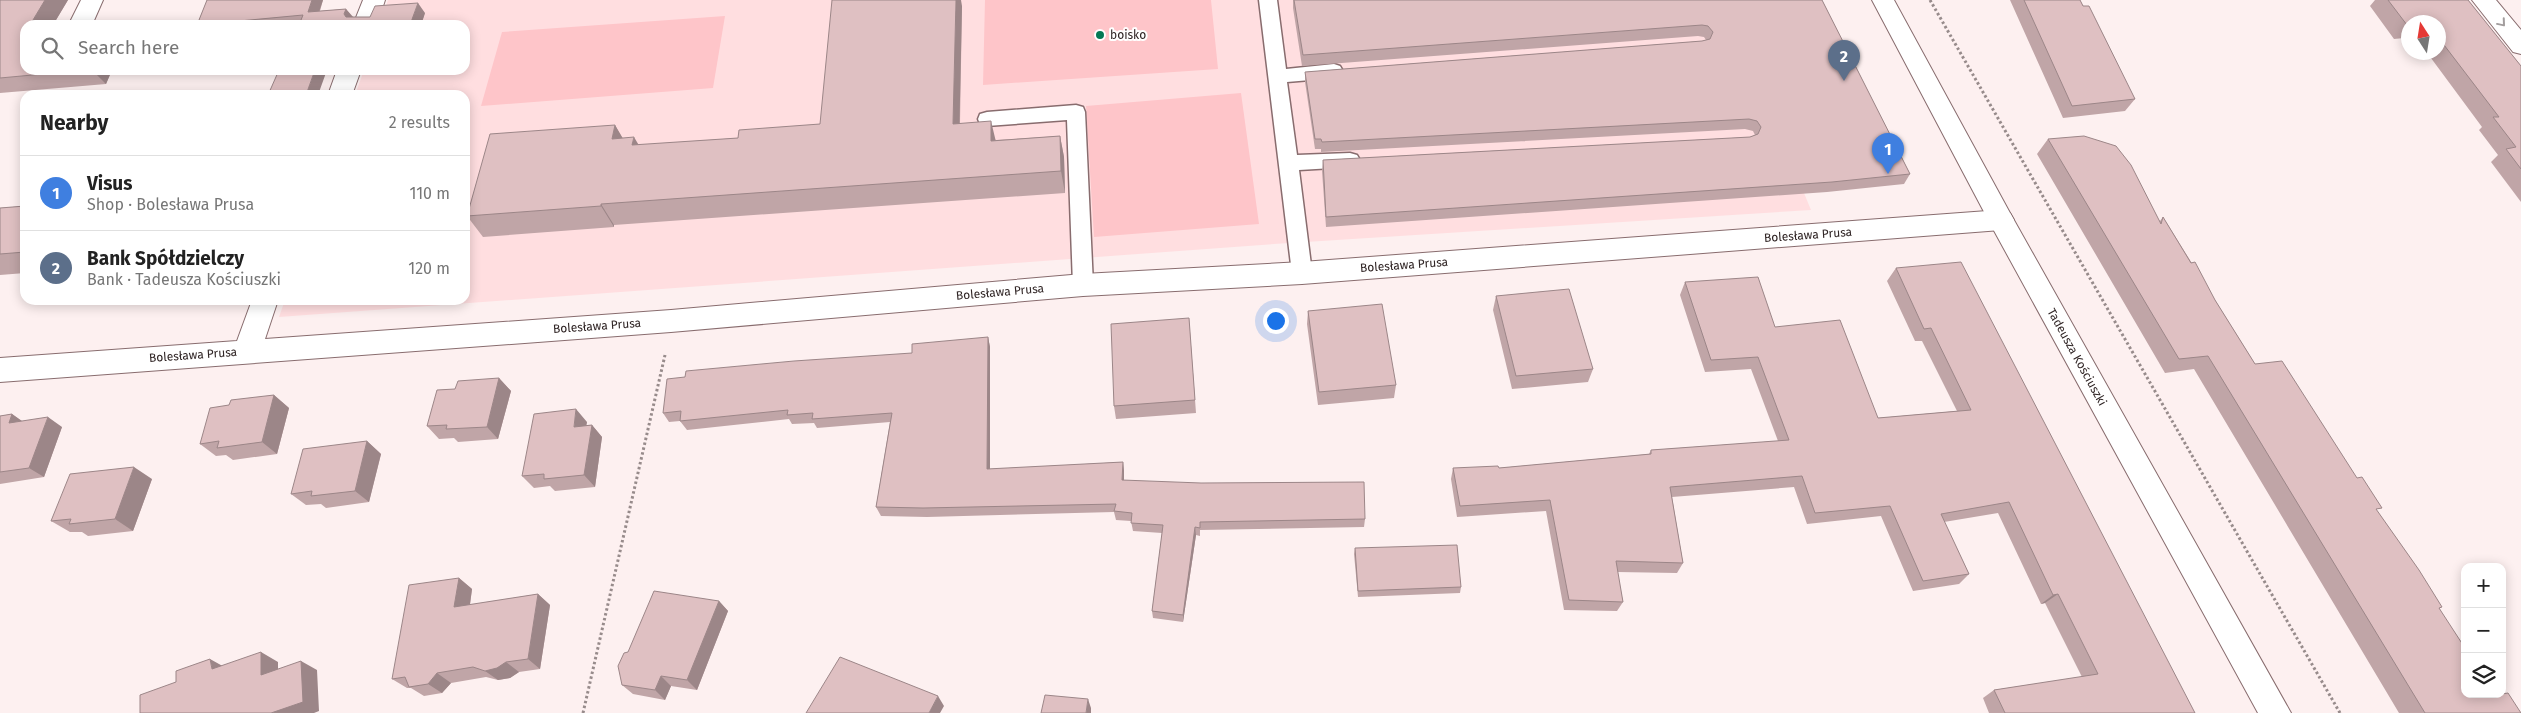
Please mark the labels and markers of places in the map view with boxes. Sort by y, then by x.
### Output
place label: boisko [1110,28,1146,42]
marker: boisko [1094,29,1106,41]
pin: 2 [1828,40,1860,81]
pin: 1 [1872,133,1904,174]

